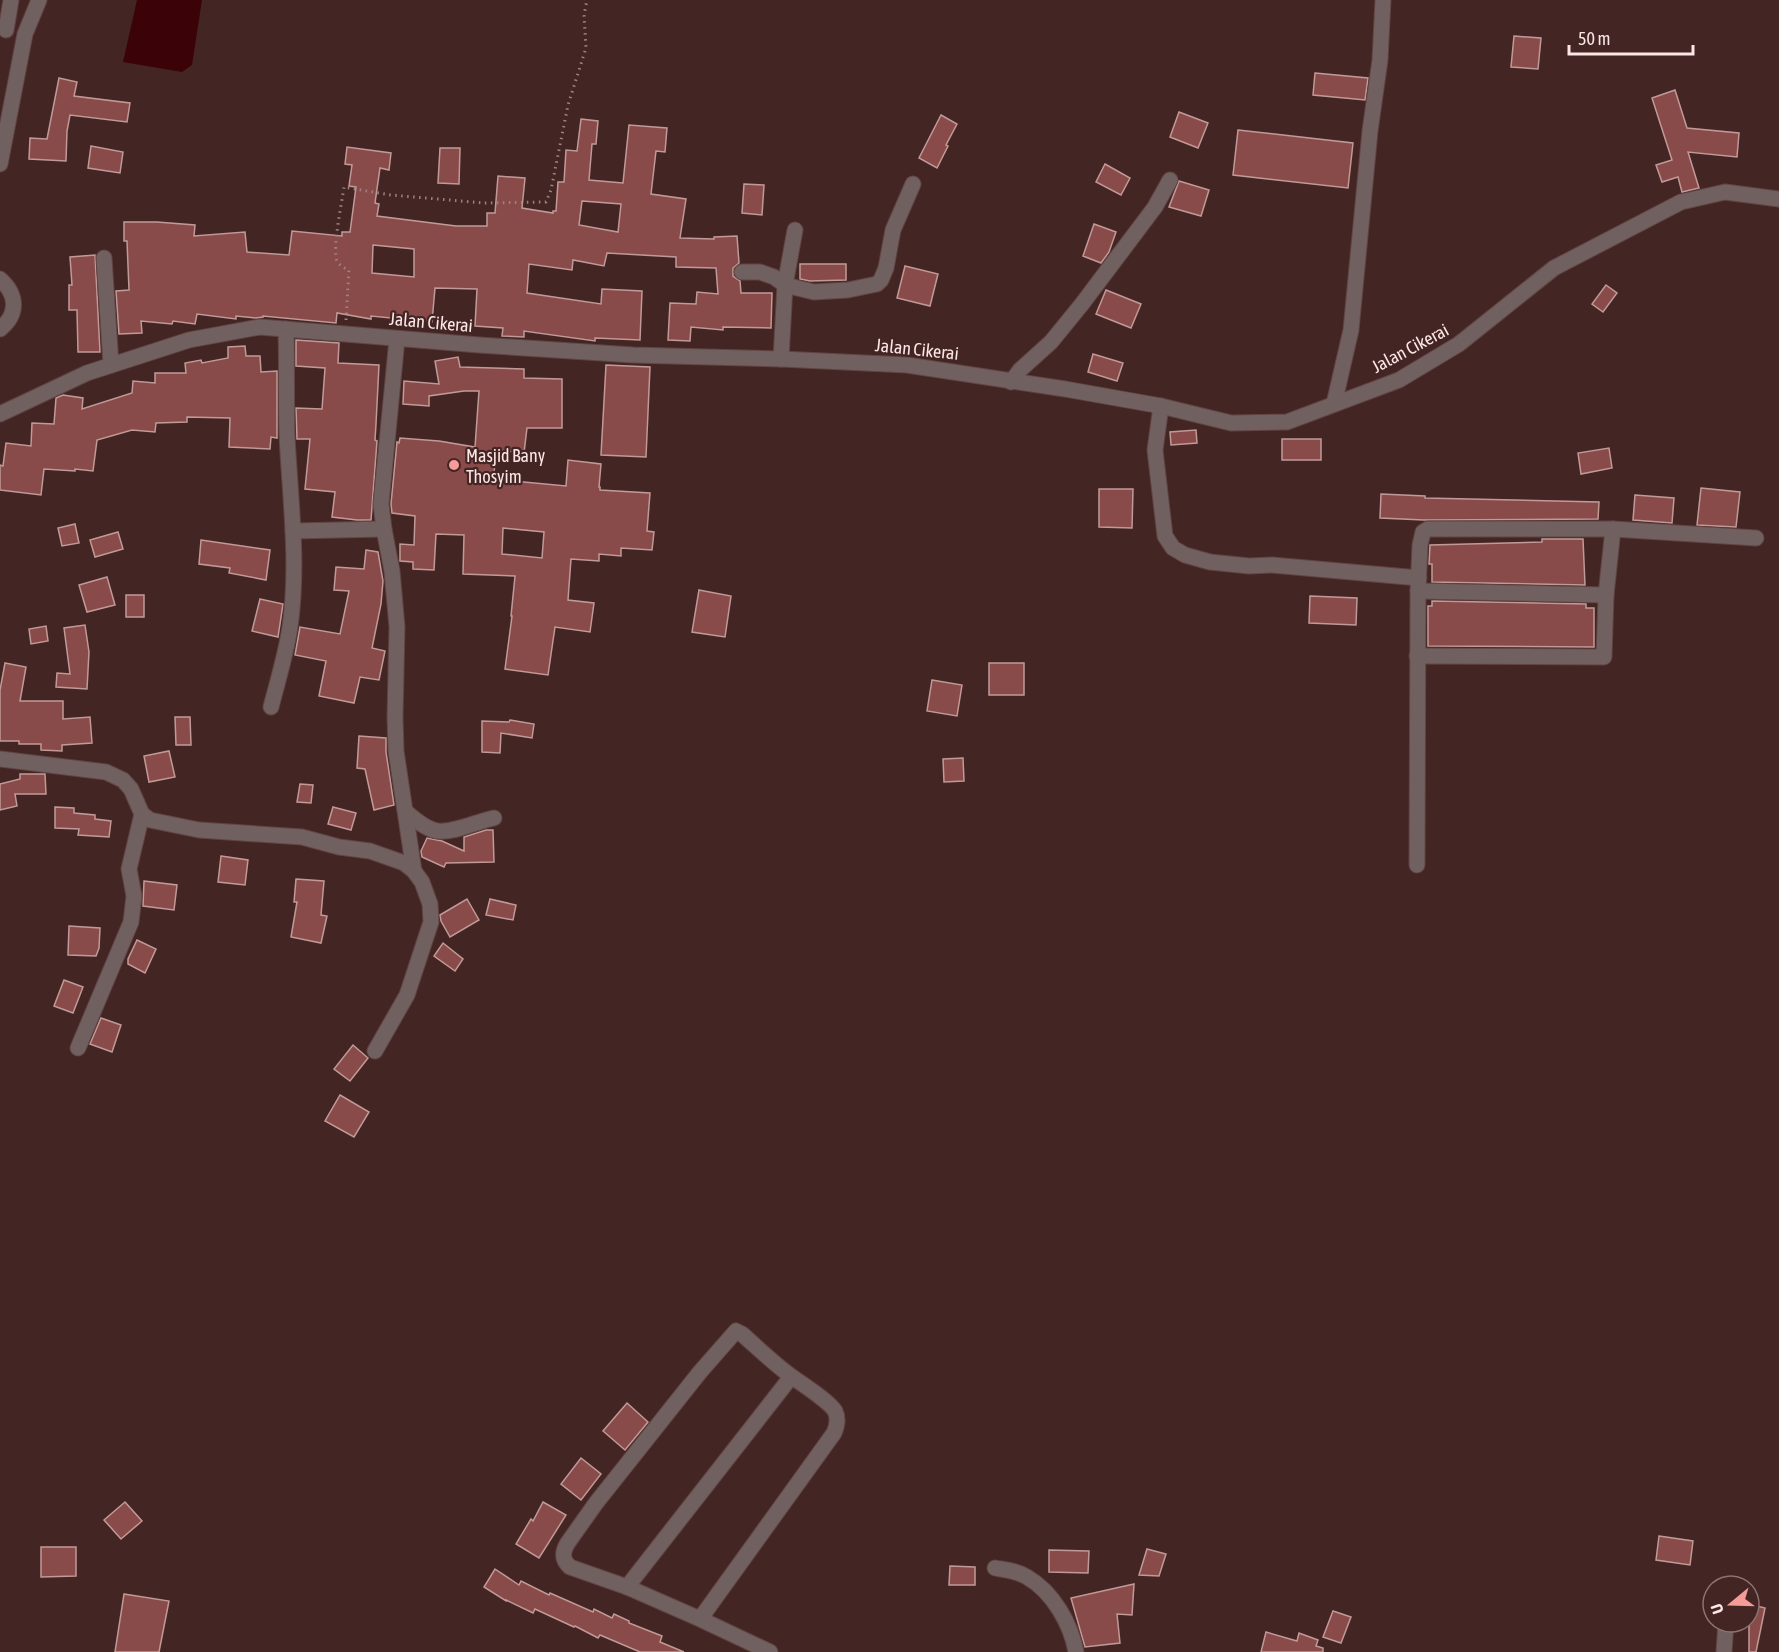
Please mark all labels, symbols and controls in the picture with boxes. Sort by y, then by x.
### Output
scale bar [1569,18,1694,56]
text: 50 m [1578,28,1610,49]
street label: Jalan Cikerai [388,308,474,336]
street label: Jalan Cikerai [1368,319,1452,377]
street label: Jalan Cikerai [874,334,960,364]
place label: Masjid Bany Thosyim [466,445,545,487]
marker: Masjid Bany Thosyim [447,458,461,472]
north arrow [1701,1574,1761,1634]
text: U [1707,1601,1727,1616]

